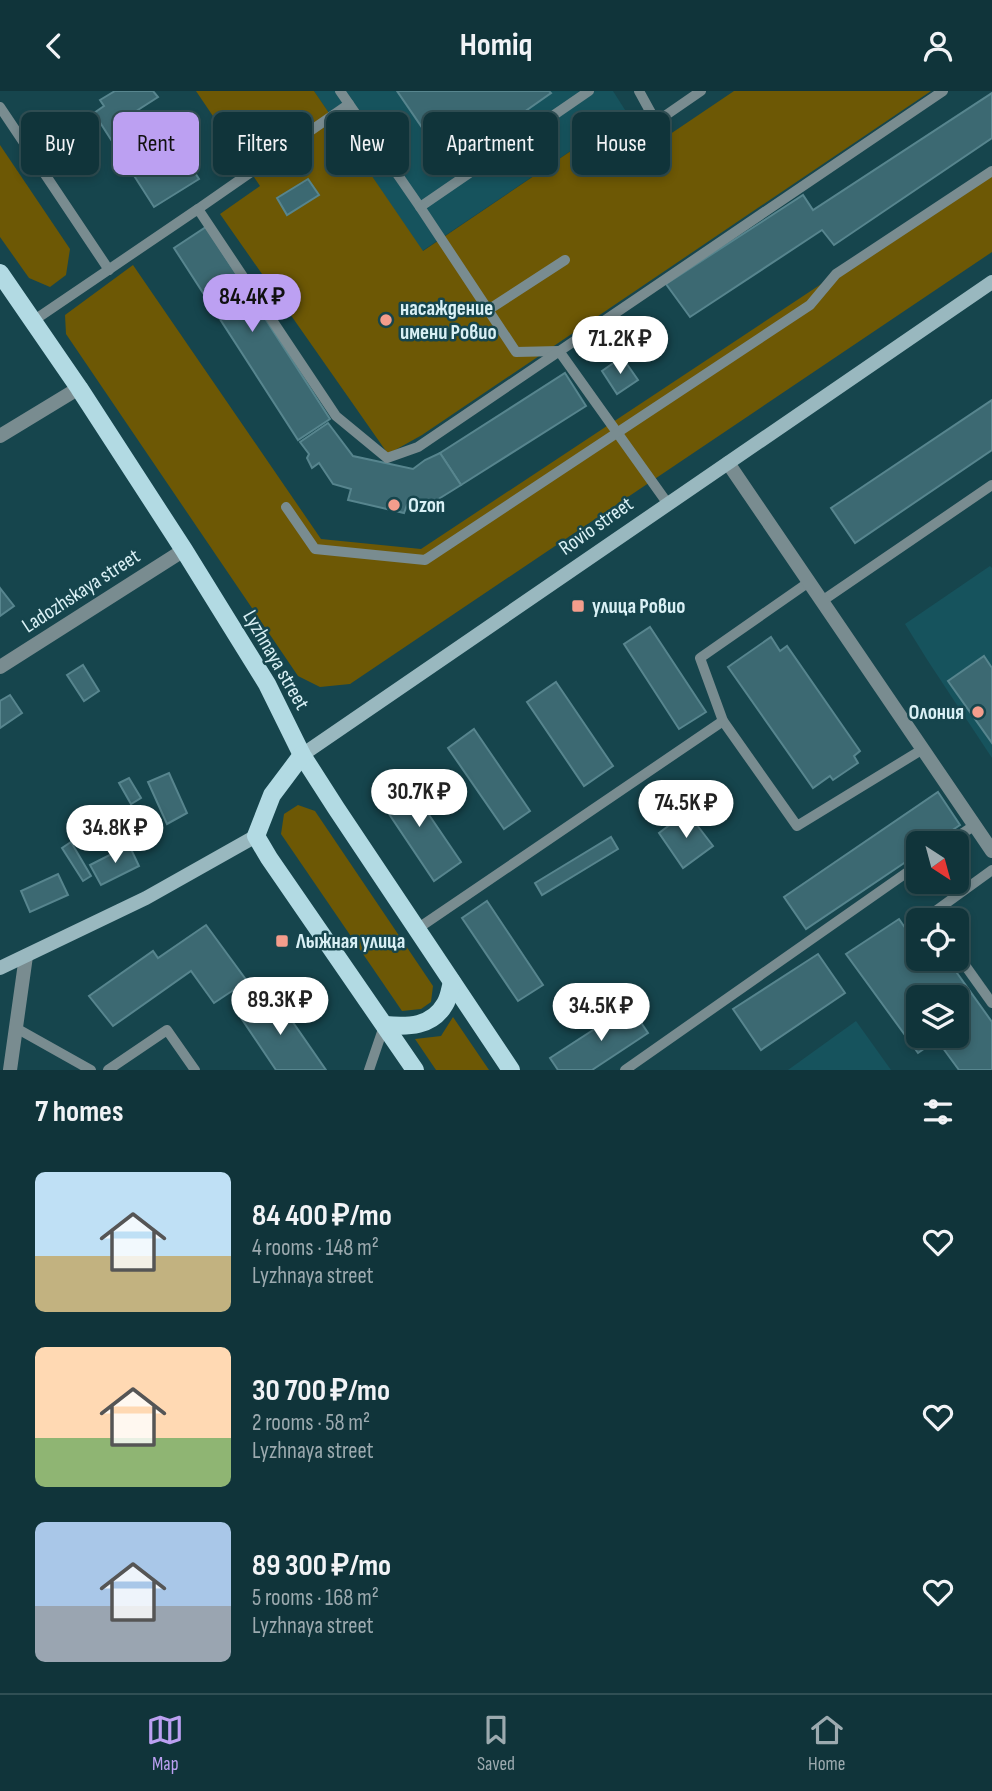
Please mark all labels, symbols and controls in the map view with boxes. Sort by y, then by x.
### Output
text: Homiq [460,26,532,65]
icon: back [35,27,73,65]
icon: person [919,27,957,65]
chip: Buy [21,112,99,175]
chip: Rent [113,112,199,175]
chip: Filters [213,112,312,175]
chip: New [326,112,409,175]
chip: Apartment [423,112,558,175]
chip: House [572,112,670,175]
pin: 84.4K ₽ [187,275,317,334]
text: 84.4K ₽ [219,283,285,311]
place label: насаждение имени Ровио [400,296,497,345]
marker: насаждение имени Ровио [378,312,394,328]
pin: 71.2K ₽ [555,317,685,376]
text: 71.2K ₽ [588,325,652,353]
street label: Rovio street [554,491,638,561]
place label: Ozon [408,493,445,518]
marker: Ozon [386,497,402,513]
street label: Ladozhskaya street [17,544,145,638]
place label: улица Ровио [592,594,685,619]
marker: улица Ровио [570,598,586,614]
street label: Lyzhnaya street [237,606,315,714]
place label: Олония [909,700,964,725]
marker: Олония [970,704,986,720]
pin: 30.7K ₽ [354,769,484,829]
text: 30.7K ₽ [387,778,451,806]
pin: 74.5K ₽ [621,781,751,840]
text: 74.5K ₽ [654,789,718,817]
pin: 34.8K ₽ [50,805,180,865]
text: 34.8K ₽ [82,814,148,842]
north arrow [906,831,970,894]
map controls [906,831,969,1048]
button: locate [906,908,969,971]
place label: Лыжная улица [295,929,405,954]
marker: Лыжная улица [274,933,290,949]
pin: 89.3K ₽ [215,977,345,1037]
pin: 34.5K ₽ [536,983,666,1043]
button: layers [906,985,969,1048]
text: 89.3K ₽ [247,986,313,1014]
text: 34.5K ₽ [569,992,633,1020]
icon: filters [919,1093,957,1131]
text: 7 homes [35,1094,123,1130]
text: 84 400 ₽/mo [252,1198,392,1234]
icon: home [91,1200,175,1284]
icon: heart [919,1223,957,1261]
text: 4 rooms · 148 m² [252,1234,379,1262]
text: Lyzhnaya street [252,1262,374,1290]
text: 30 700 ₽/mo [252,1373,390,1409]
icon: home [91,1375,175,1459]
icon: heart [919,1398,957,1436]
text: 2 rooms · 58 m² [252,1409,370,1437]
text: Lyzhnaya street [252,1437,374,1465]
text: 89 300 ₽/mo [252,1548,391,1584]
icon: home [91,1550,175,1634]
icon: heart [919,1573,957,1611]
text: 5 rooms · 168 m² [252,1584,379,1612]
text: Lyzhnaya street [252,1612,374,1640]
tab: Map [146,1711,184,1776]
tab: Saved [477,1711,515,1776]
tab: Home [808,1711,846,1776]

